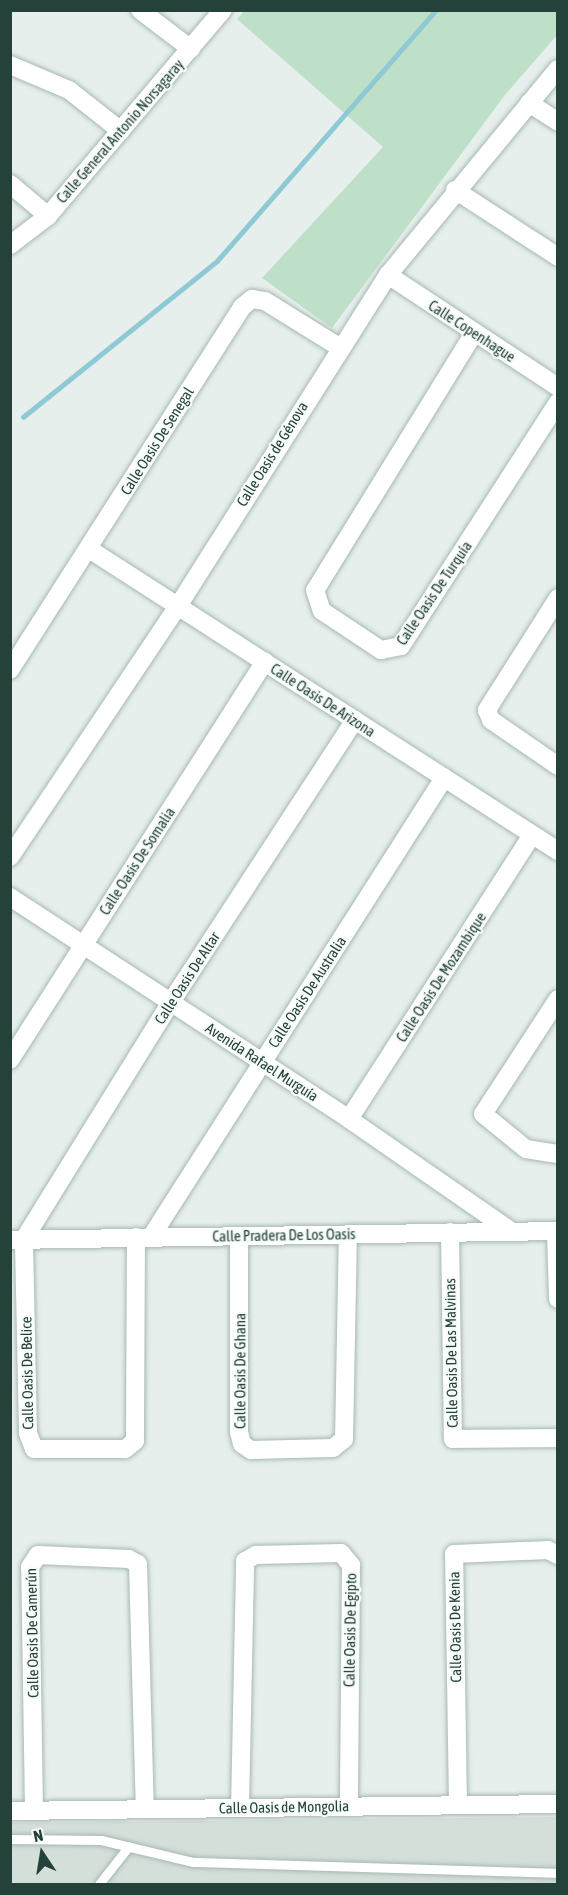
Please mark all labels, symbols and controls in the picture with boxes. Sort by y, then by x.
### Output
street label: Calle General Antonio Norsagaray [53,55,187,207]
street label: Calle Copenhague [425,296,519,366]
street label: Calle Oasis De Senegal [117,384,197,498]
street label: Calle Oasis de Génova [233,398,311,510]
street label: Calle Oasis De Turquía [392,537,476,649]
street label: Calle Oasis De Arizona [267,659,379,741]
street label: Calle Oasis De Somalia [95,804,179,918]
street label: Calle Oasis De Mozambique [392,909,490,1045]
street label: Calle Oasis De Altar [150,928,224,1028]
street label: Calle Oasis De Australia [264,933,350,1051]
street label: Avenida Rafael Murguía [202,1019,322,1105]
street label: Calle Pradera De Los Oasis [212,1225,356,1245]
street label: Calle Oasis De Las Malvinas [441,1278,461,1428]
street label: Calle Oasis De Ghana [231,1313,249,1429]
street label: Calle Oasis De Belice [17,1316,37,1430]
street label: Calle Oasis De Camerún [22,1568,42,1698]
street label: Calle Oasis De Kenia [445,1571,465,1683]
street label: Calle Oasis De Egipto [340,1573,360,1687]
street label: Calle Oasis de Mongolia [219,1797,349,1817]
north arrow [12,1823,72,1883]
text: N [32,1826,45,1845]

